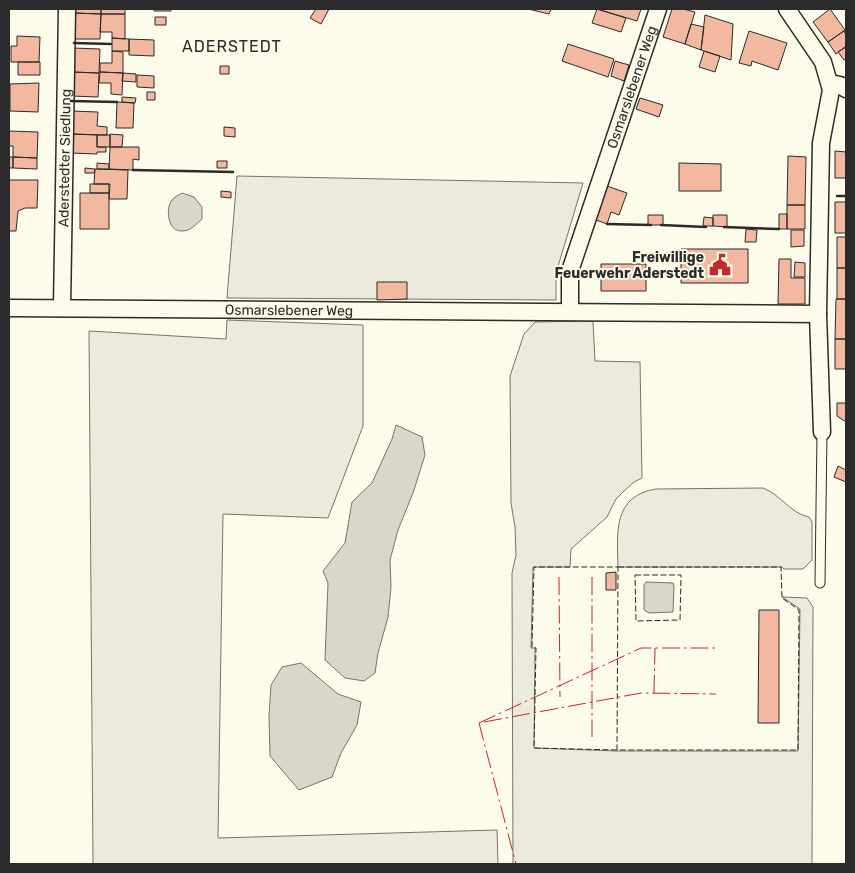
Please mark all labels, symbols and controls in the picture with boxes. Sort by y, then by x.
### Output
street label: Osmarslebener Weg [603,24,660,151]
district label: ADERSTEDT [182,37,282,56]
street label: Aderstedter Siedlung [55,89,74,227]
place label: Freiwillige Feuerwehr Aderstedt [554,249,704,282]
public building icon: Freiwillige Feuerwehr Aderstedt [707,252,733,278]
street label: Osmarslebener Weg [225,301,353,319]

